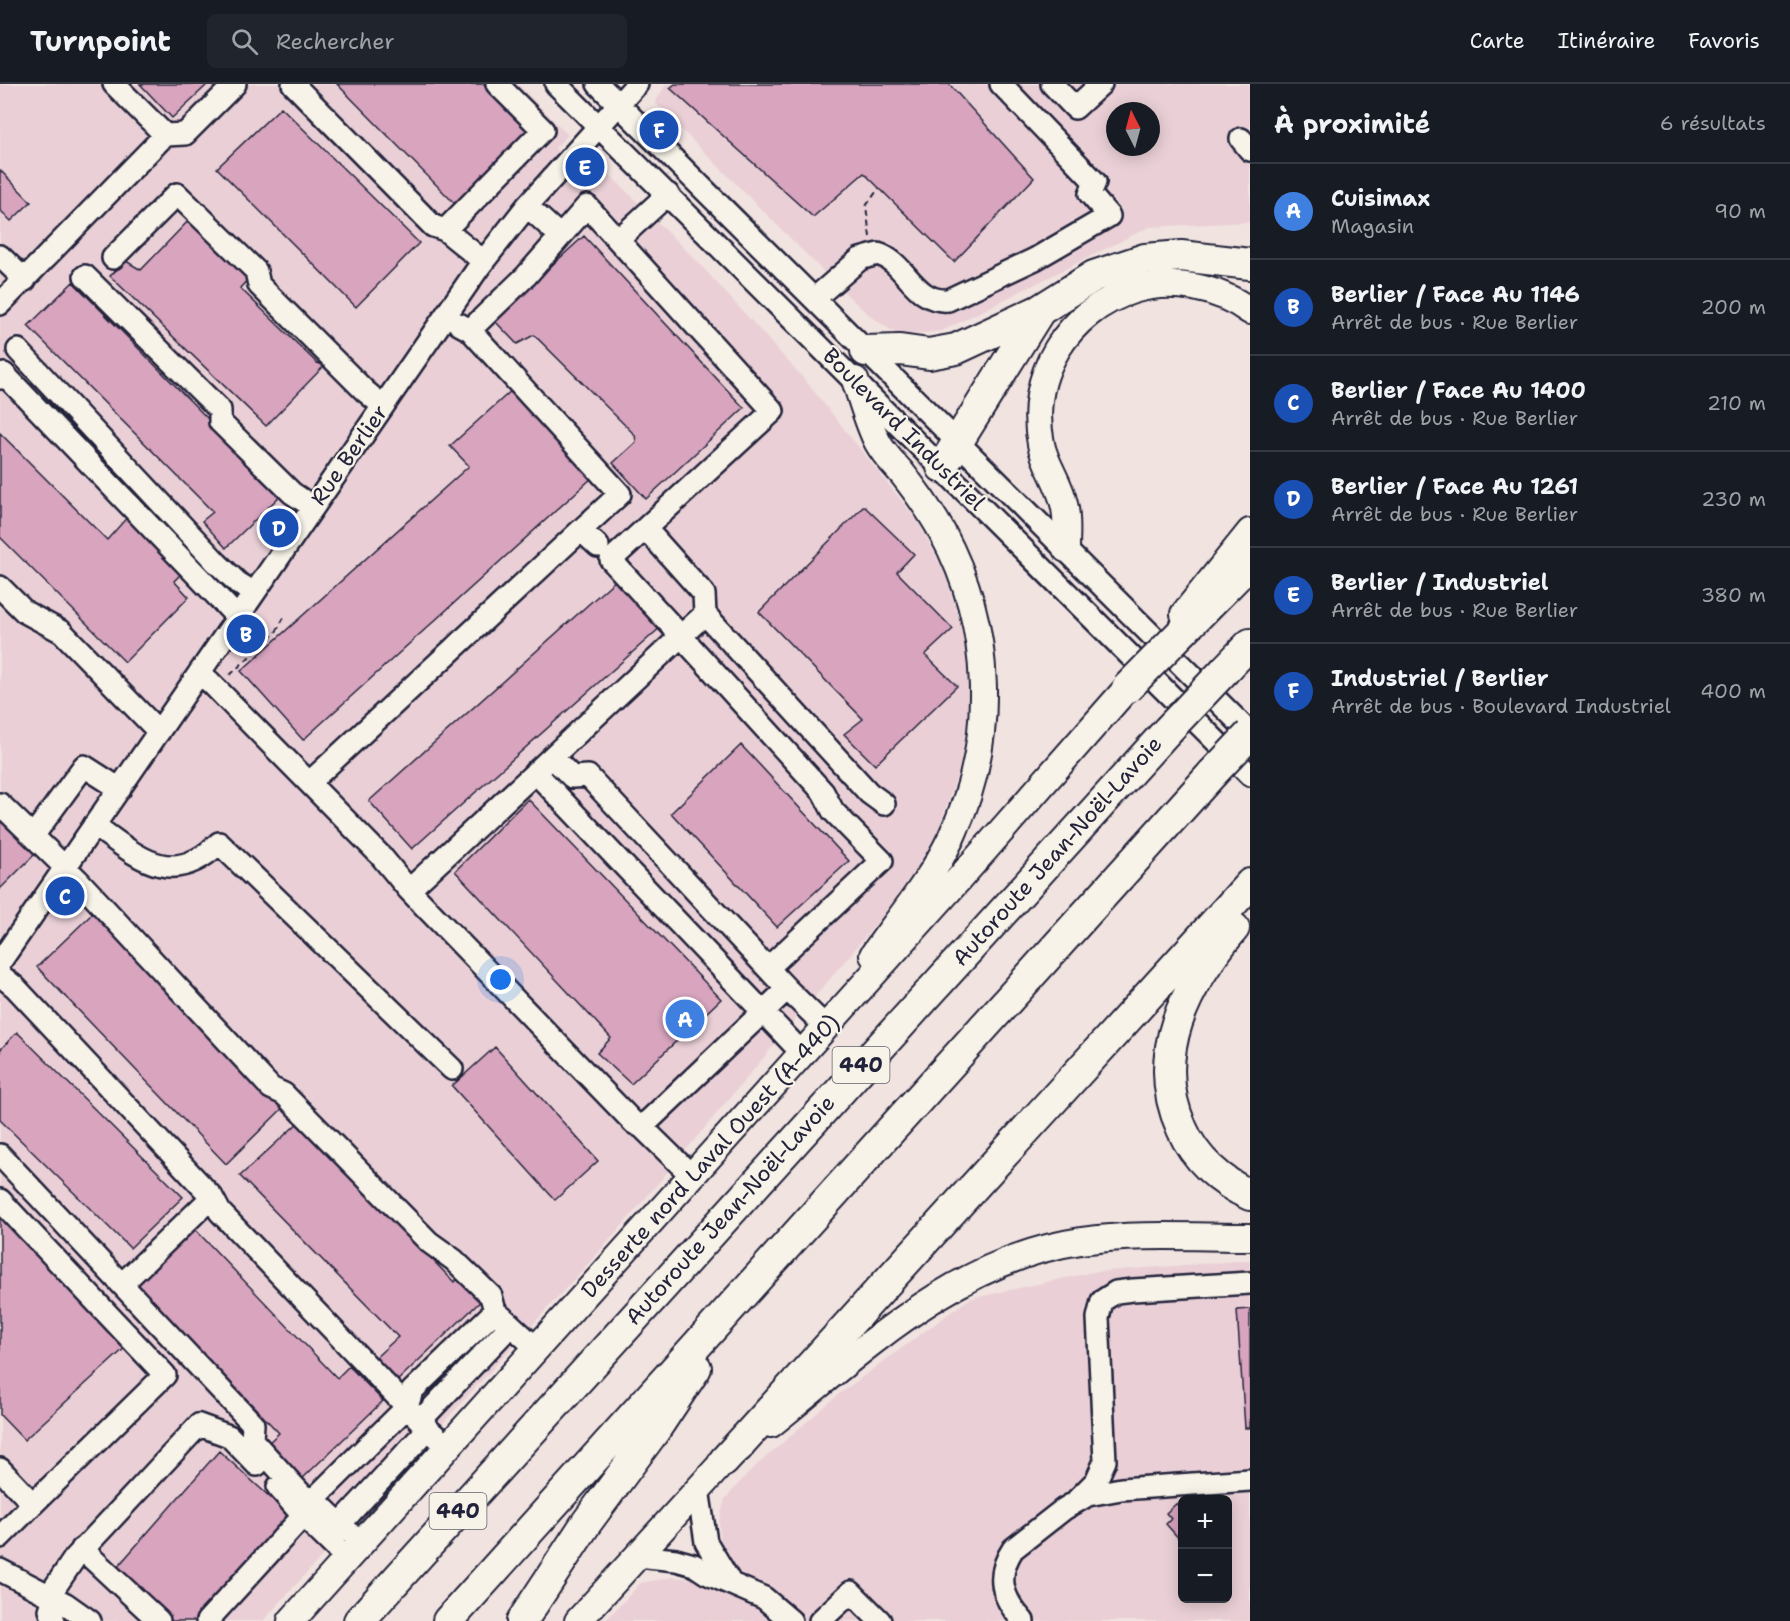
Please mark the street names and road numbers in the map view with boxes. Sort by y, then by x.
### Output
street label: Boulevard Industriel [816,341,992,517]
street label: Rue Berlier [304,399,394,511]
street label: Autoroute Jean-Noël-Lavoie [946,730,1168,972]
street label: Desserte nord Laval Ouest (A-440) [576,1009,844,1303]
road number: 440 [832,1047,890,1083]
street label: Autoroute Jean-Noël-Lavoie [619,1089,841,1331]
road number: 440 [430,1493,486,1529]

